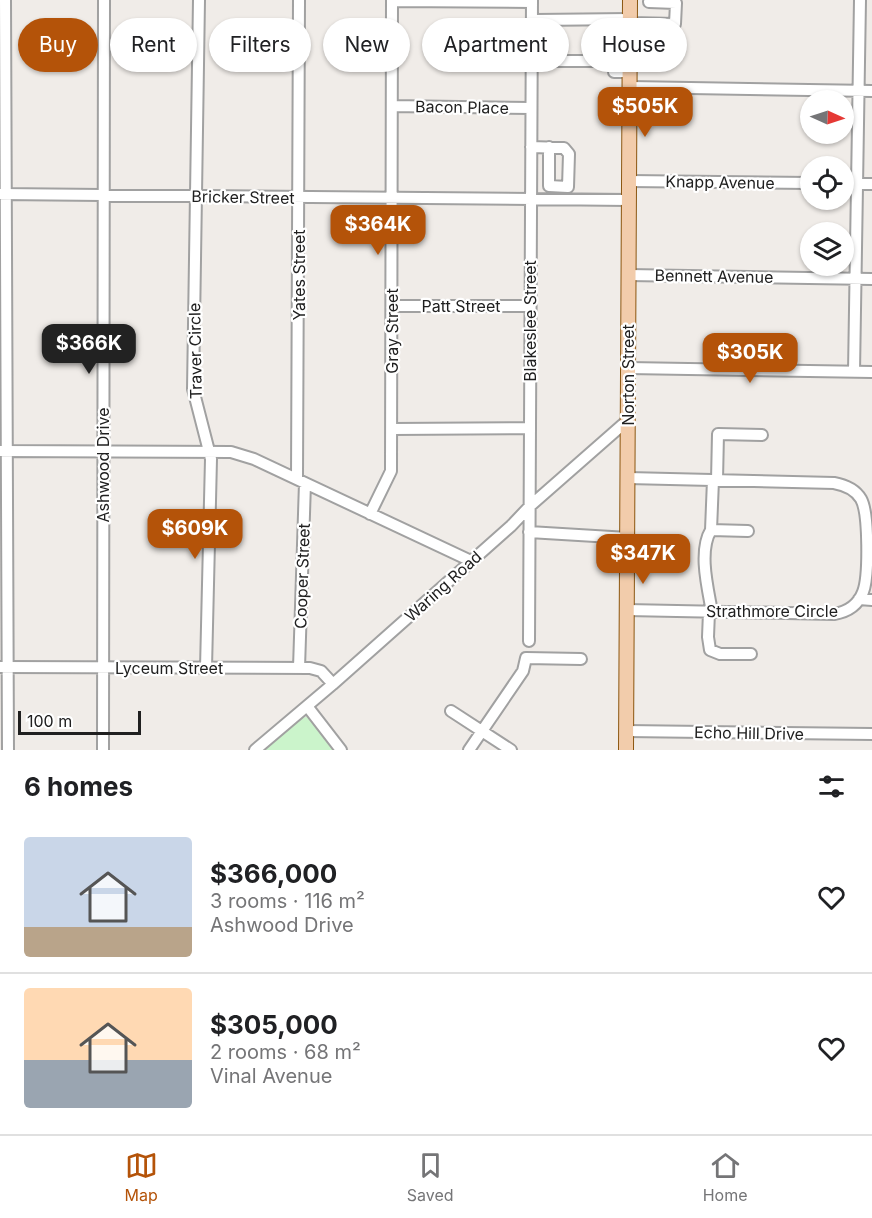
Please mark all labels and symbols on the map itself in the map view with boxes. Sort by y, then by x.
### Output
pin: $505K [603,87,687,138]
north arrow [800,90,854,144]
street label: Bacon Place [415,96,509,118]
street label: Knapp Avenue [665,171,775,193]
street label: Bricker Street [191,186,295,208]
pin: $364K [336,205,420,256]
street label: Yates Street [289,229,309,321]
street label: Blakeslee Street [520,260,540,382]
street label: Bennett Avenue [654,265,774,287]
street label: Gray Street [382,288,402,374]
street label: Patt Street [422,296,500,316]
street label: Traver Circle [184,303,206,399]
pin: $366K [47,324,131,375]
street label: Norton Street [618,324,638,426]
pin: $305K [708,333,792,384]
street label: Ashwood Drive [93,408,113,522]
pin: $609K [153,509,237,560]
street label: Cooper Street [290,523,314,629]
pin: $347K [601,534,685,585]
street label: Waring Road [400,546,486,626]
street label: Strathmore Circle [706,601,838,621]
street label: Lyceum Street [115,658,223,678]
scale bar [18,708,141,736]
street label: Echo Hill Drive [694,722,804,744]

